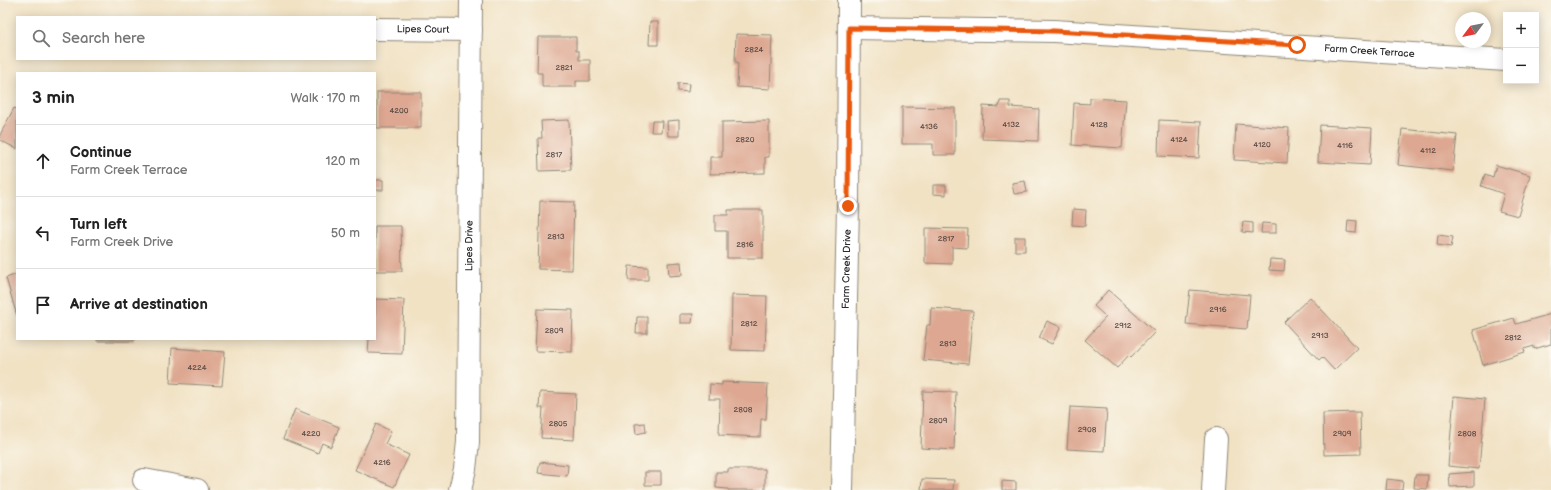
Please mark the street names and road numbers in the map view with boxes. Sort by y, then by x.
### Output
street label: Lipes Court [397,23,449,36]
street label: Farm Creek Terrace [1324,42,1415,60]
street label: Lipes Drive [463,220,476,271]
street label: Farm Creek Drive [840,229,854,309]

